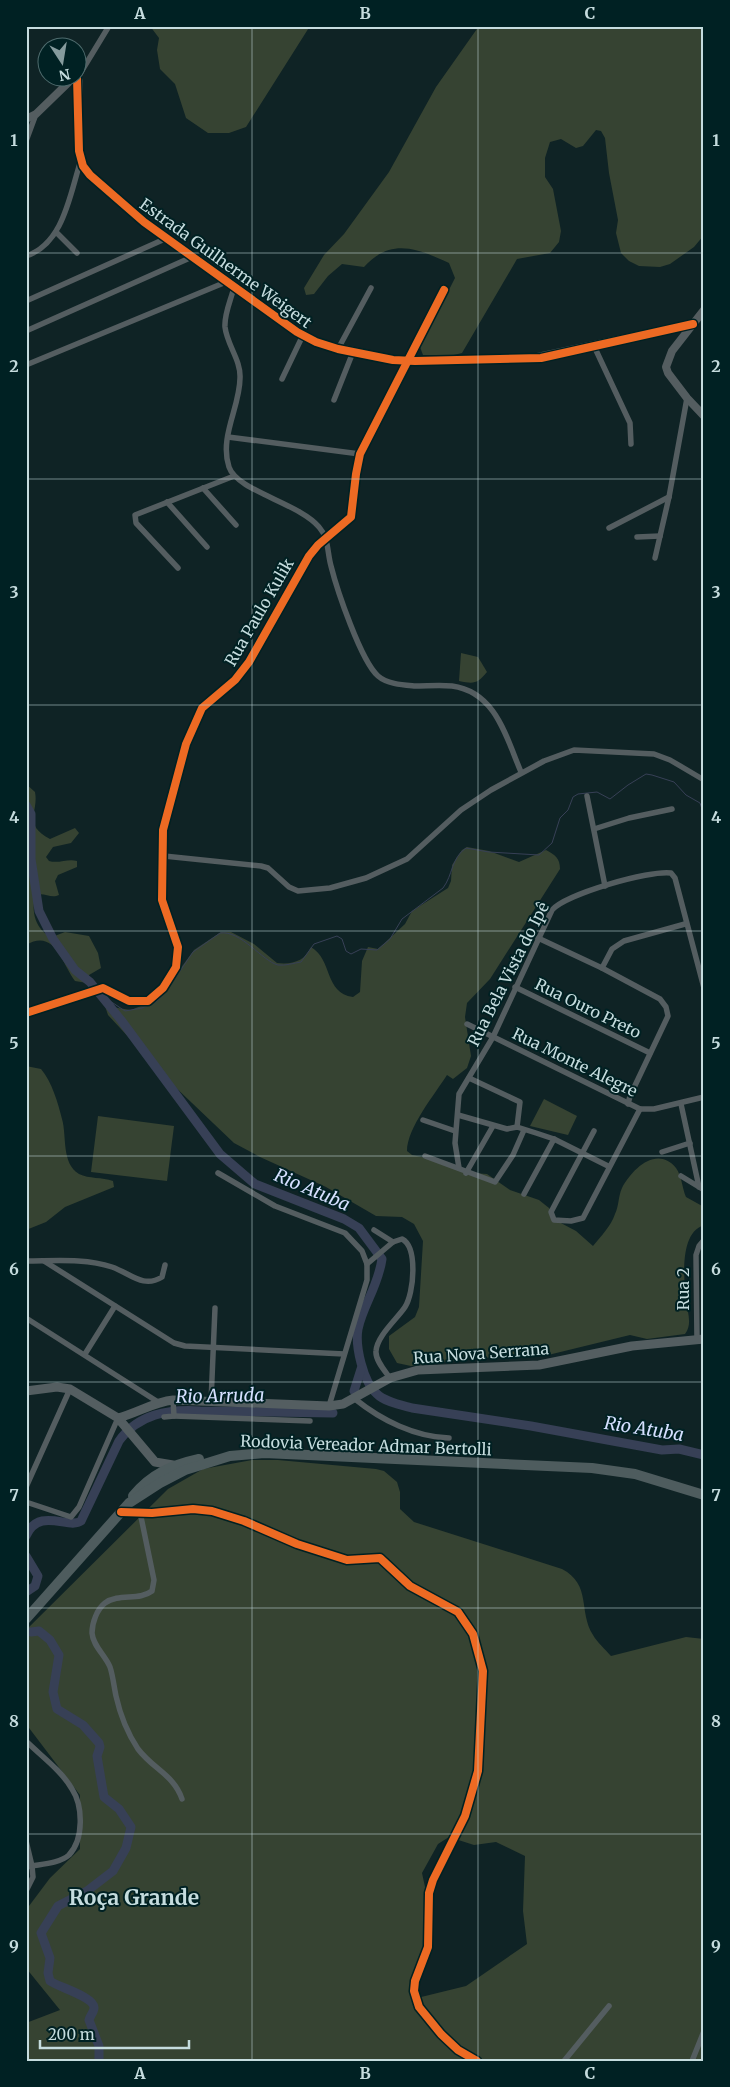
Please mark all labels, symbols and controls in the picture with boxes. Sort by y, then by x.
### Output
text: A [133,3,146,23]
text: B [359,3,371,23]
text: C [585,3,595,23]
north arrow [38,38,88,88]
text: N [57,65,72,85]
text: 1 [10,130,18,150]
text: 1 [712,130,720,150]
street label: Estrada Guilherme Weigert [136,194,317,333]
text: 2 [9,356,19,376]
text: 2 [711,356,721,376]
street label: Rua Paulo Kulik [220,554,298,669]
text: 3 [9,582,19,602]
text: 3 [711,582,721,602]
text: 4 [9,807,19,827]
text: 4 [711,807,721,827]
street label: Rua Bela Vista do Ipê [463,898,553,1050]
street label: Rua Ouro Preto [532,974,644,1042]
street label: Rua Monte Alegre [509,1023,641,1101]
text: 5 [9,1033,19,1053]
text: 5 [711,1033,721,1053]
water label: Rio Atuba [271,1163,354,1216]
text: 6 [9,1259,19,1279]
text: 6 [711,1259,721,1279]
street label: Rua 2 [673,1268,693,1310]
street label: Rua Nova Serrana [412,1338,550,1368]
water label: Rio Arruda [175,1383,265,1408]
water label: Rio Atuba [603,1411,686,1446]
street label: Rodovia Vereador Admar Bertolli [240,1431,492,1459]
text: 7 [9,1485,19,1505]
text: 7 [711,1485,721,1505]
text: 8 [9,1711,19,1731]
text: 8 [711,1711,721,1731]
district label: Roça Grande [69,1884,199,1911]
text: 9 [9,1936,19,1956]
text: 9 [711,1936,721,1956]
scale bar [40,2017,189,2049]
text: 200 m [48,2025,95,2044]
text: A [133,2063,146,2083]
text: B [359,2063,371,2083]
text: C [585,2063,595,2083]

